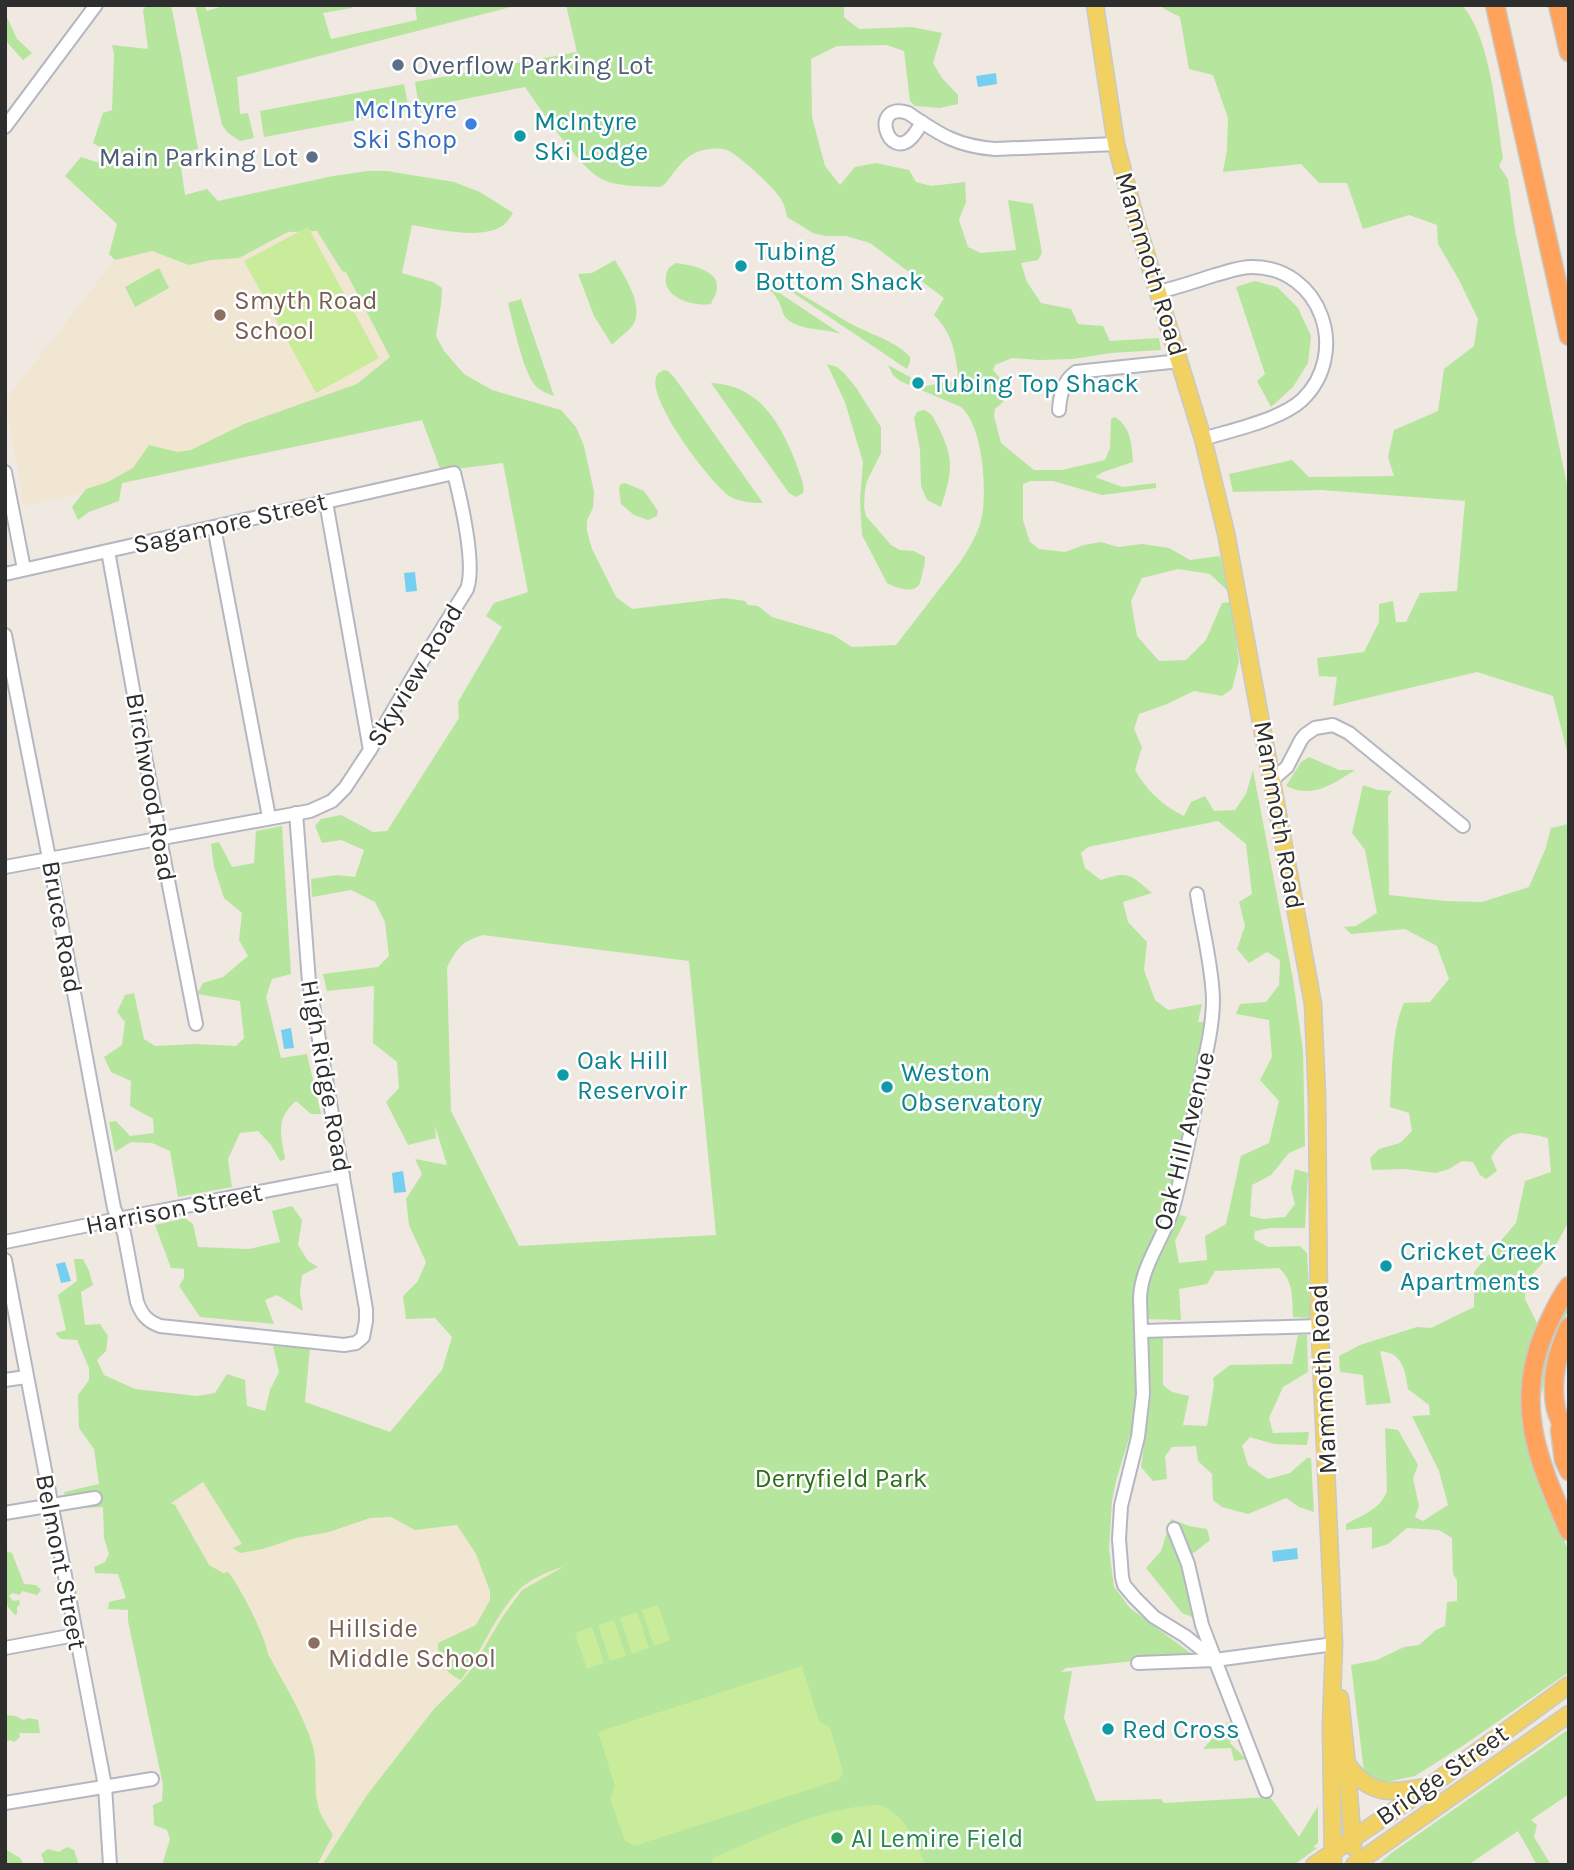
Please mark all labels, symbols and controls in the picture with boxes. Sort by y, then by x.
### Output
place label: Overflow Parking Lot [412,50,653,81]
marker: Overflow Parking Lot [390,57,406,73]
place label: McIntyre Ski Shop [352,94,457,155]
place label: McIntyre Ski Lodge [534,106,648,167]
marker: McIntyre Ski Shop [463,116,479,132]
marker: McIntyre Ski Lodge [512,128,528,144]
place label: Main Parking Lot [99,142,298,173]
marker: Main Parking Lot [304,149,320,165]
street label: Mammoth Road [1108,168,1194,360]
place label: Tubing Bottom Shack [755,236,923,297]
marker: Tubing Bottom Shack [733,258,749,274]
place label: Smyth Road School [234,285,378,346]
marker: Smyth Road School [212,307,228,323]
place label: Tubing Top Shack [932,368,1139,399]
marker: Tubing Top Shack [910,375,926,391]
street label: Sagamore Street [130,486,330,560]
street label: Skyview Road [360,598,470,752]
street label: Birchwood Road [119,690,183,884]
street label: Mammoth Road [1247,718,1311,912]
street label: Bruce Road [35,858,89,996]
street label: High Ridge Road [294,977,358,1175]
place label: Oak Hill Reservoir [577,1045,688,1106]
street label: Oak Hill Avenue [1147,1048,1221,1234]
place label: Weston Observatory [901,1057,1042,1118]
marker: Oak Hill Reservoir [555,1067,571,1083]
marker: Weston Observatory [879,1079,895,1095]
street label: Harrison Street [83,1177,265,1241]
place label: Cricket Creek Apartments [1400,1236,1557,1297]
marker: Cricket Creek Apartments [1378,1258,1394,1274]
street label: Mammoth Road [1303,1283,1343,1475]
park label: Derryfield Park [754,1463,928,1494]
street label: Belmont Street [29,1472,93,1653]
place label: Hillside Middle School [328,1613,496,1674]
marker: Hillside Middle School [306,1635,322,1651]
place label: Red Cross [1122,1714,1240,1745]
street label: Bridge Street [1370,1718,1514,1832]
marker: Red Cross [1100,1721,1116,1737]
place label: Al Lemire Field [851,1823,1023,1854]
marker: Al Lemire Field [829,1830,845,1846]

